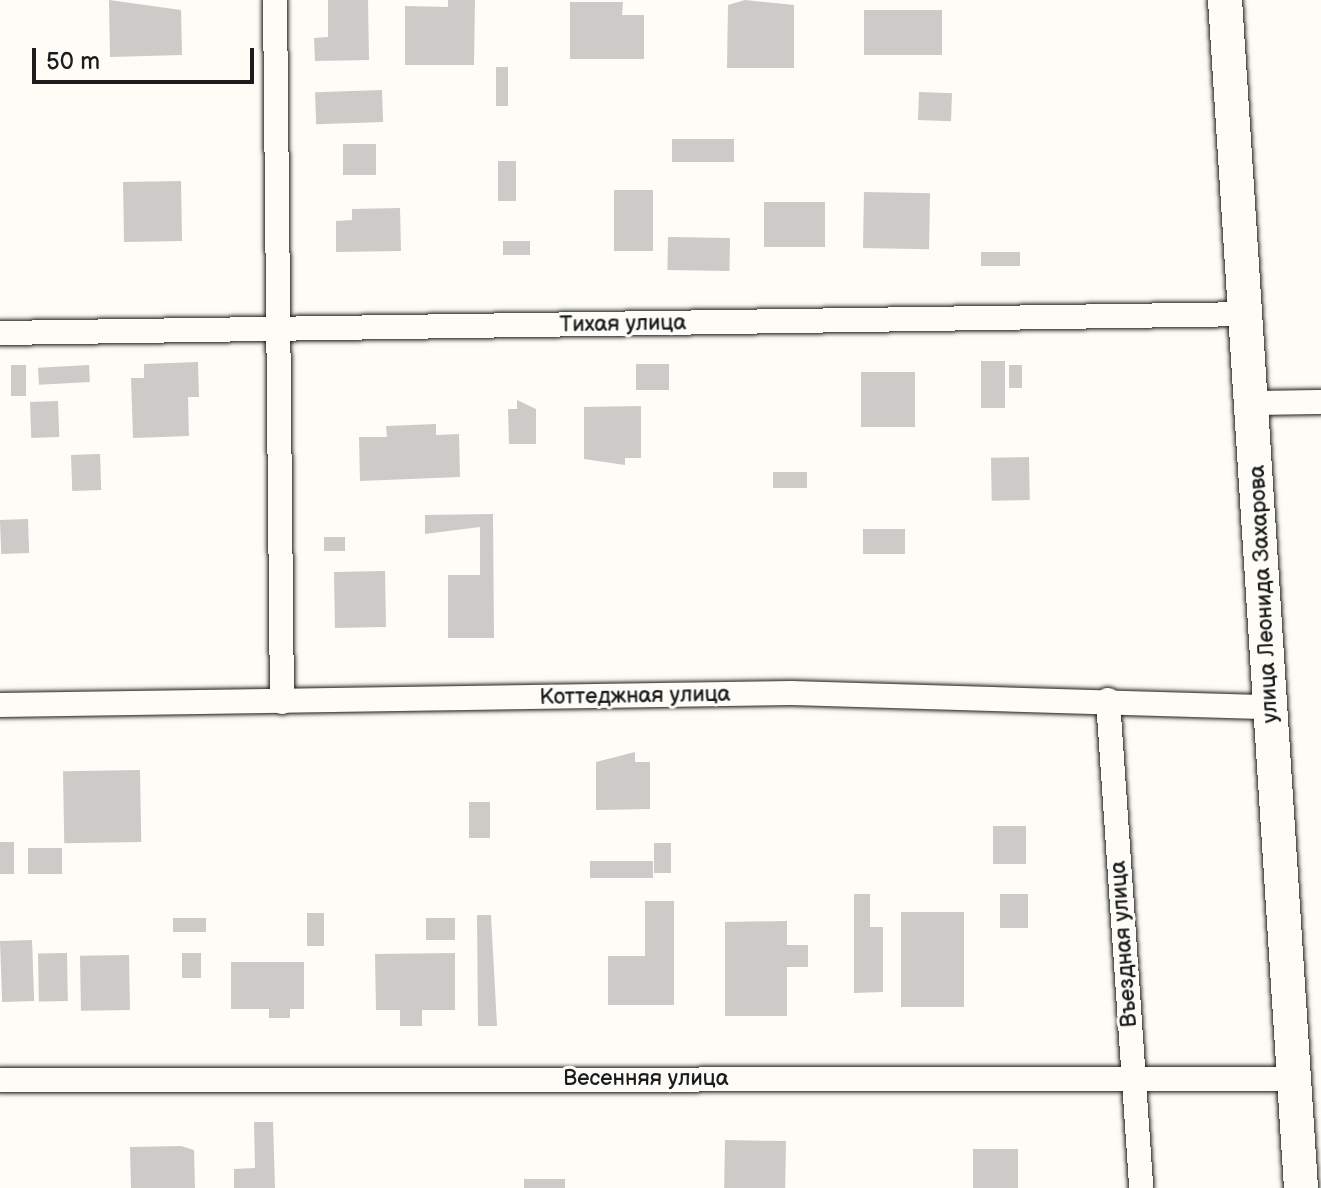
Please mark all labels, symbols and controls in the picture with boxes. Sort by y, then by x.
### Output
scale bar [36,32,258,82]
text: 50 m [46,47,100,76]
street label: Тихая улица [559,310,687,338]
street label: улица Леонида Захарова [1244,464,1284,724]
street label: Коттеджная улица [539,681,731,711]
street label: Въездная улица [1105,860,1143,1028]
street label: Весенняя улица [563,1066,729,1092]

